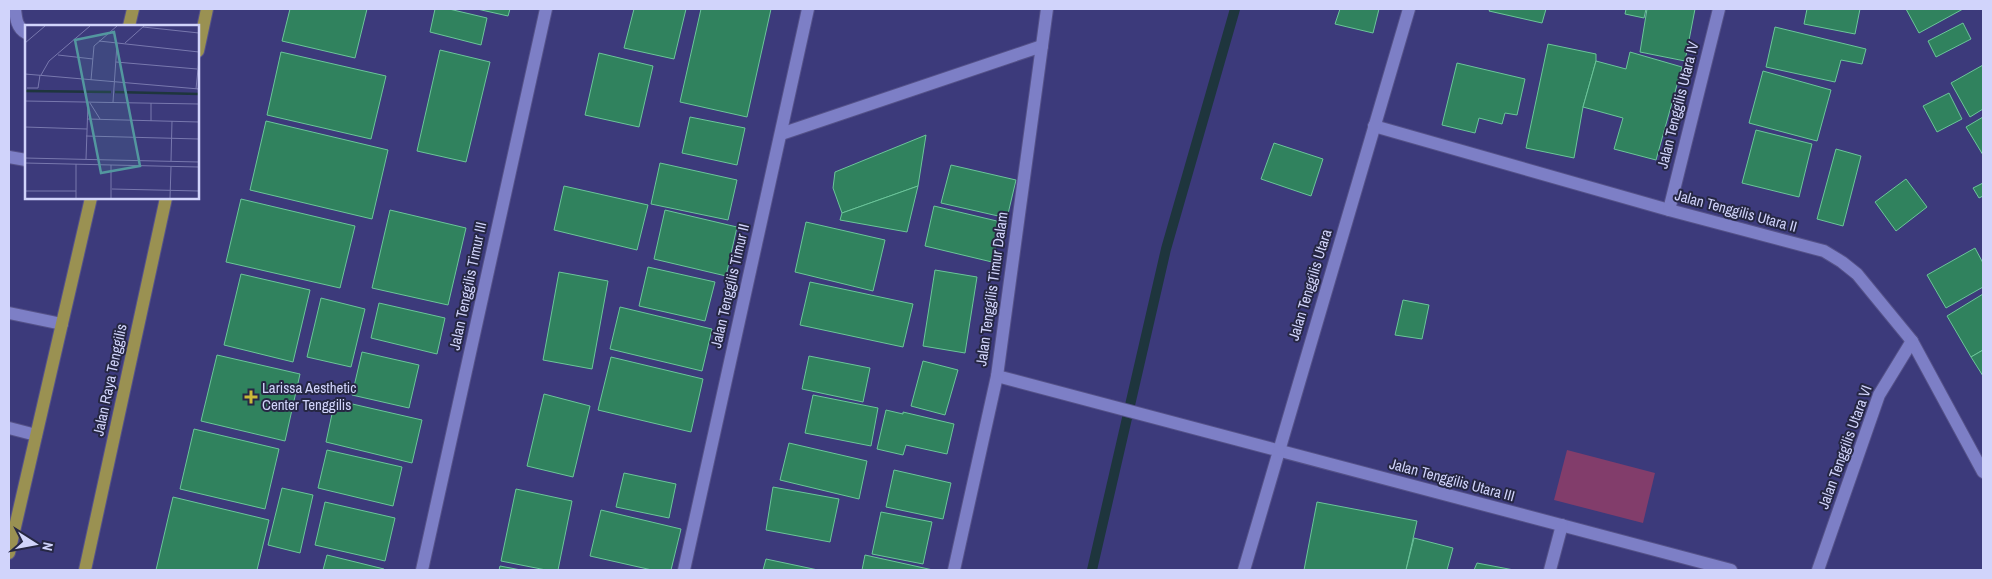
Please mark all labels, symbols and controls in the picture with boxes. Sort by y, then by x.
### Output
inset map [25,25,199,199]
street label: Jalan Tenggilis Utara IV [1652,38,1704,171]
street label: Jalan Tenggilis Utara II [1673,184,1800,237]
street label: Jalan Tenggilis Timur Dalam [970,210,1013,368]
street label: Jalan Tenggilis Timur III [444,220,491,352]
street label: Jalan Tenggilis Timur II [705,222,754,350]
street label: Jalan Tenggilis Utara [1283,226,1336,343]
street label: Jalan Raya Tenggilis [87,322,132,438]
place label: Larissa Aesthetic Center Tenggilis [262,377,356,415]
street label: Jalan Tenggilis Utara VI [1812,382,1877,512]
marker: Larissa Aesthetic Center Tenggilis [244,390,258,404]
street label: Jalan Tenggilis Utara III [1387,453,1517,506]
north arrow [10,519,60,569]
text: N [38,541,57,552]

